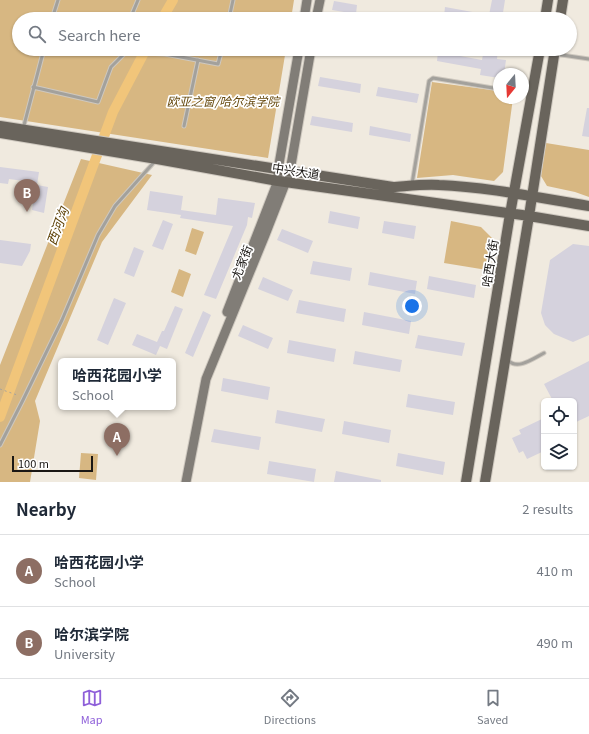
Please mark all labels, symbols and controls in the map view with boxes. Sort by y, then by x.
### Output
search box [12,12,577,56]
icon: search [26,23,48,45]
text: Search here [58,24,140,45]
north arrow [493,68,529,104]
park label: 欧亚之窗/哈尔滨学院 [167,92,281,109]
street label: 中兴大道 [271,158,321,182]
pin: B [14,179,40,212]
water label: 西河沟 [41,203,73,248]
street label: 哈西大街 [477,238,501,288]
street label: 尤家街 [226,242,256,282]
your location [402,296,422,316]
popup [58,358,176,410]
text: 哈西花园小学 [72,364,162,385]
text: School [72,385,114,404]
map controls [541,398,577,470]
button: locate [541,398,577,434]
pin: A [104,423,130,456]
button: layers [541,434,577,470]
scale bar [12,454,93,473]
text: 100 m [18,455,49,471]
text: Nearby [16,496,76,521]
text: 2 results [522,499,573,518]
text: 哈西花园小学 [54,551,144,572]
text: A [25,561,33,580]
text: 410 m [536,561,573,580]
text: School [54,572,96,591]
text: 哈尔滨学院 [54,623,129,644]
text: B [25,633,33,652]
text: 490 m [536,633,573,652]
text: University [54,644,115,663]
tab: Map [81,687,103,727]
tab: Directions [264,687,316,727]
tab: Saved [477,687,508,727]

